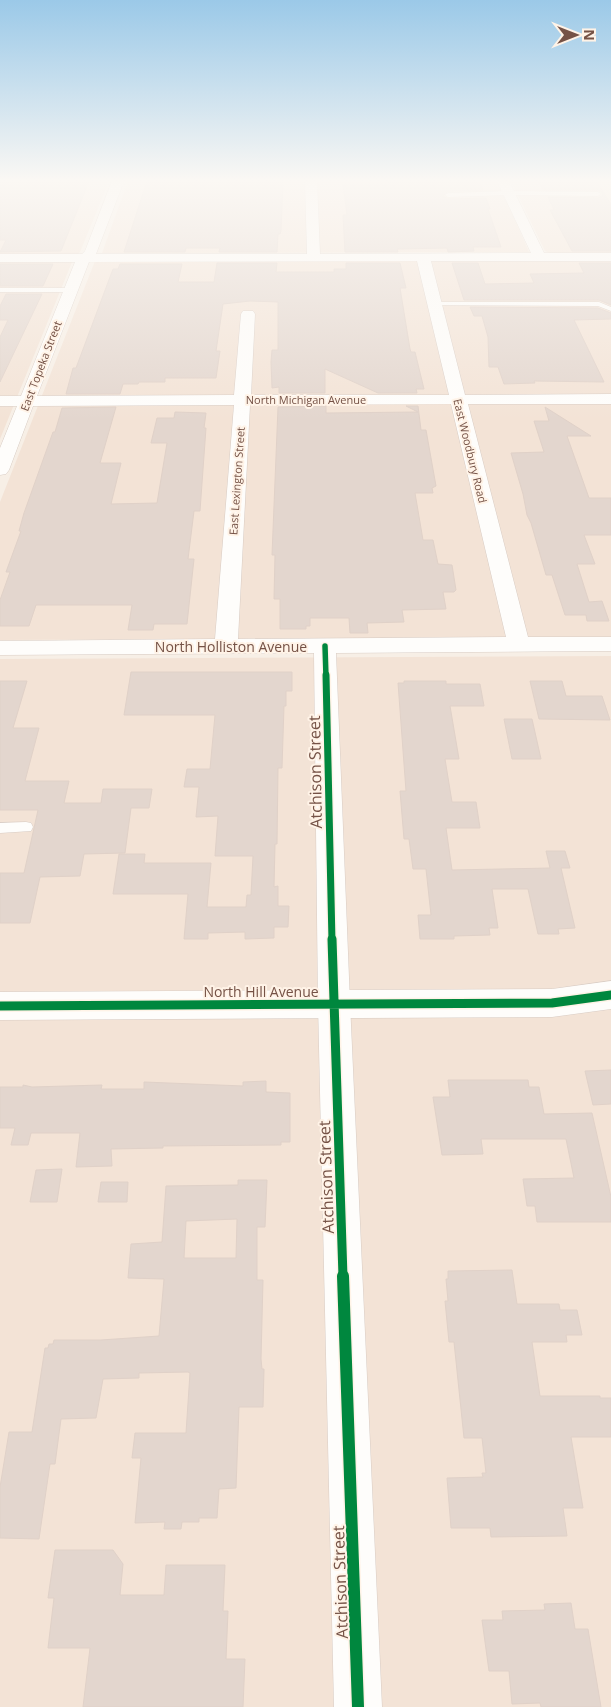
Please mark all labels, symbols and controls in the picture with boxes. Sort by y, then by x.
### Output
north arrow [551,10,601,60]
text: N [580,29,599,41]
street label: East Topeka Street [16,319,65,413]
street label: North Michigan Avenue [246,392,366,407]
street label: East Woodbury Road [450,397,491,505]
street label: East Lexington Street [225,426,248,535]
street label: North Holliston Avenue [155,637,307,656]
street label: Atchison Street [303,715,327,829]
street label: North Hill Avenue [203,982,319,1001]
street label: Atchison Street [313,1120,339,1234]
street label: Atchison Street [327,1525,353,1639]

